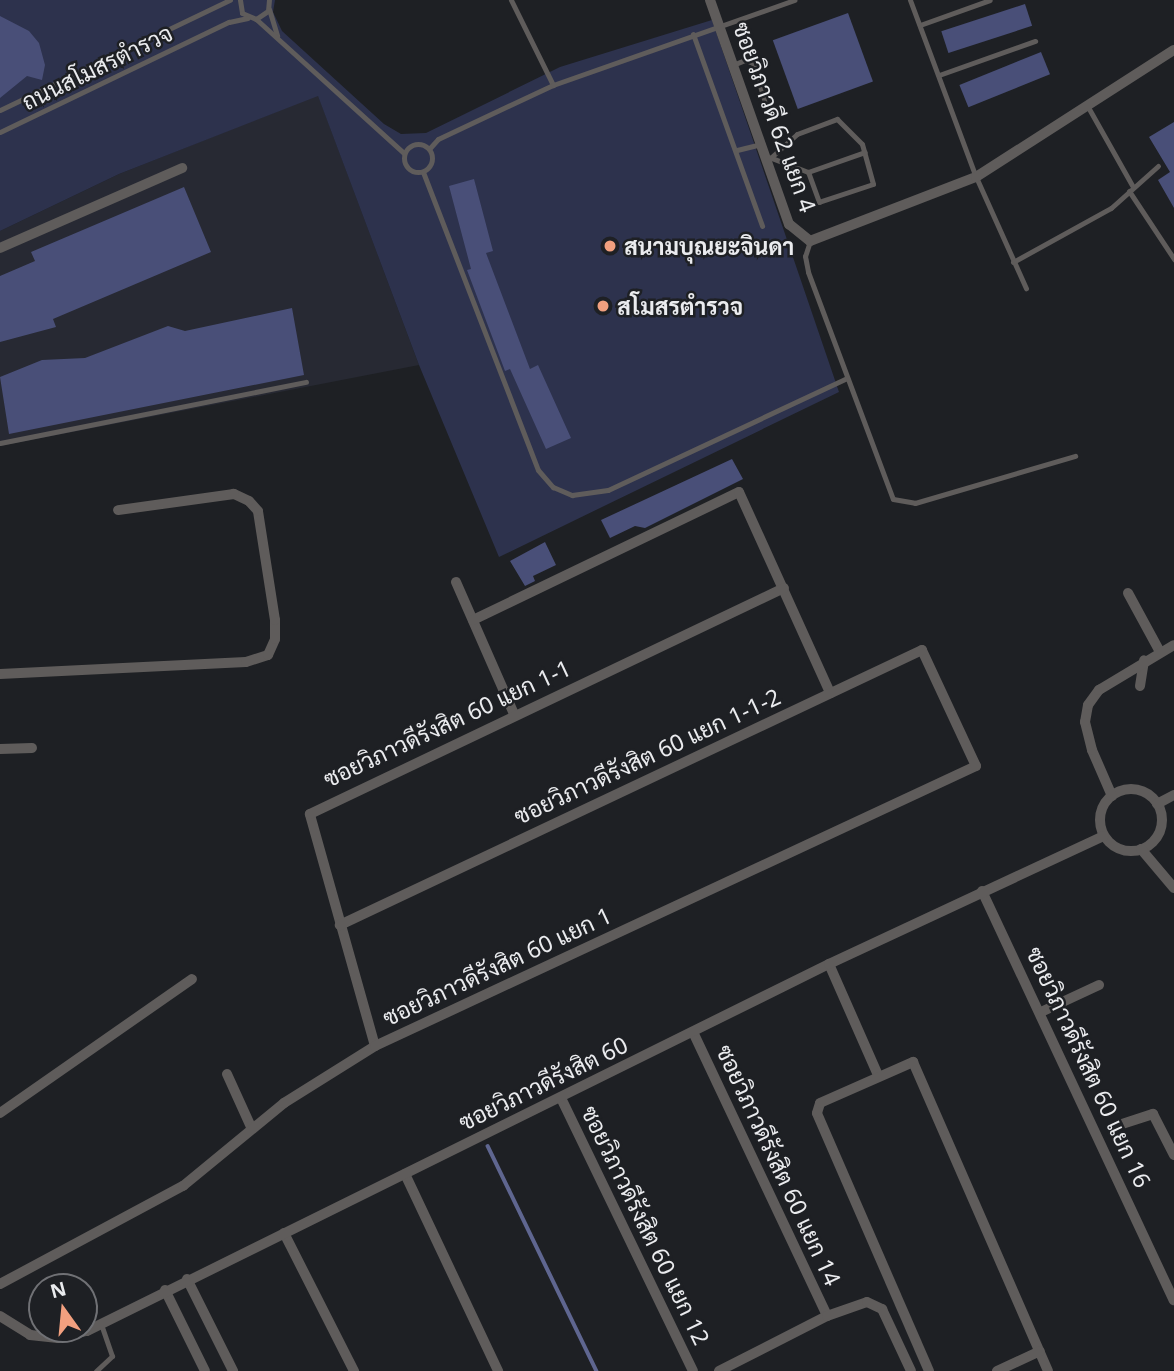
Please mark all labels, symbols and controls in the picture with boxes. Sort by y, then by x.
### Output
street label: ซอยวิภาวดี 62 แยก 4 [728,18,822,216]
street label: ถนนสโมสรตำรวจ [17,19,177,115]
place label: สนามบุณยะจินดา [624,232,794,260]
marker: สนามบุณยะจินดา [602,238,618,254]
place label: สโมสรตำรวจ [617,292,743,320]
marker: สโมสรตำรวจ [595,298,611,314]
street label: ซอยวิภาวดีรังสิต 60 แยก 1-1 [319,653,575,793]
street label: ซอยวิภาวดีรังสิต 60 แยก 1-1-2 [510,682,784,830]
street label: ซอยวิภาวดีรังสิต 60 แยก 1 [378,901,616,1031]
street label: ซอยวิภาวดีรังสิต 60 แยก 16 [1021,942,1157,1192]
street label: ซอยวิภาวดีรังสิต 60 [454,1030,632,1136]
street label: ซอยวิภาวดีรังสิต 60 แยก 14 [711,1040,847,1290]
street label: ซอยวิภาวดีรังสิต 60 แยก 12 [576,1101,716,1349]
north arrow [28,1273,98,1343]
text: N [47,1275,69,1304]

